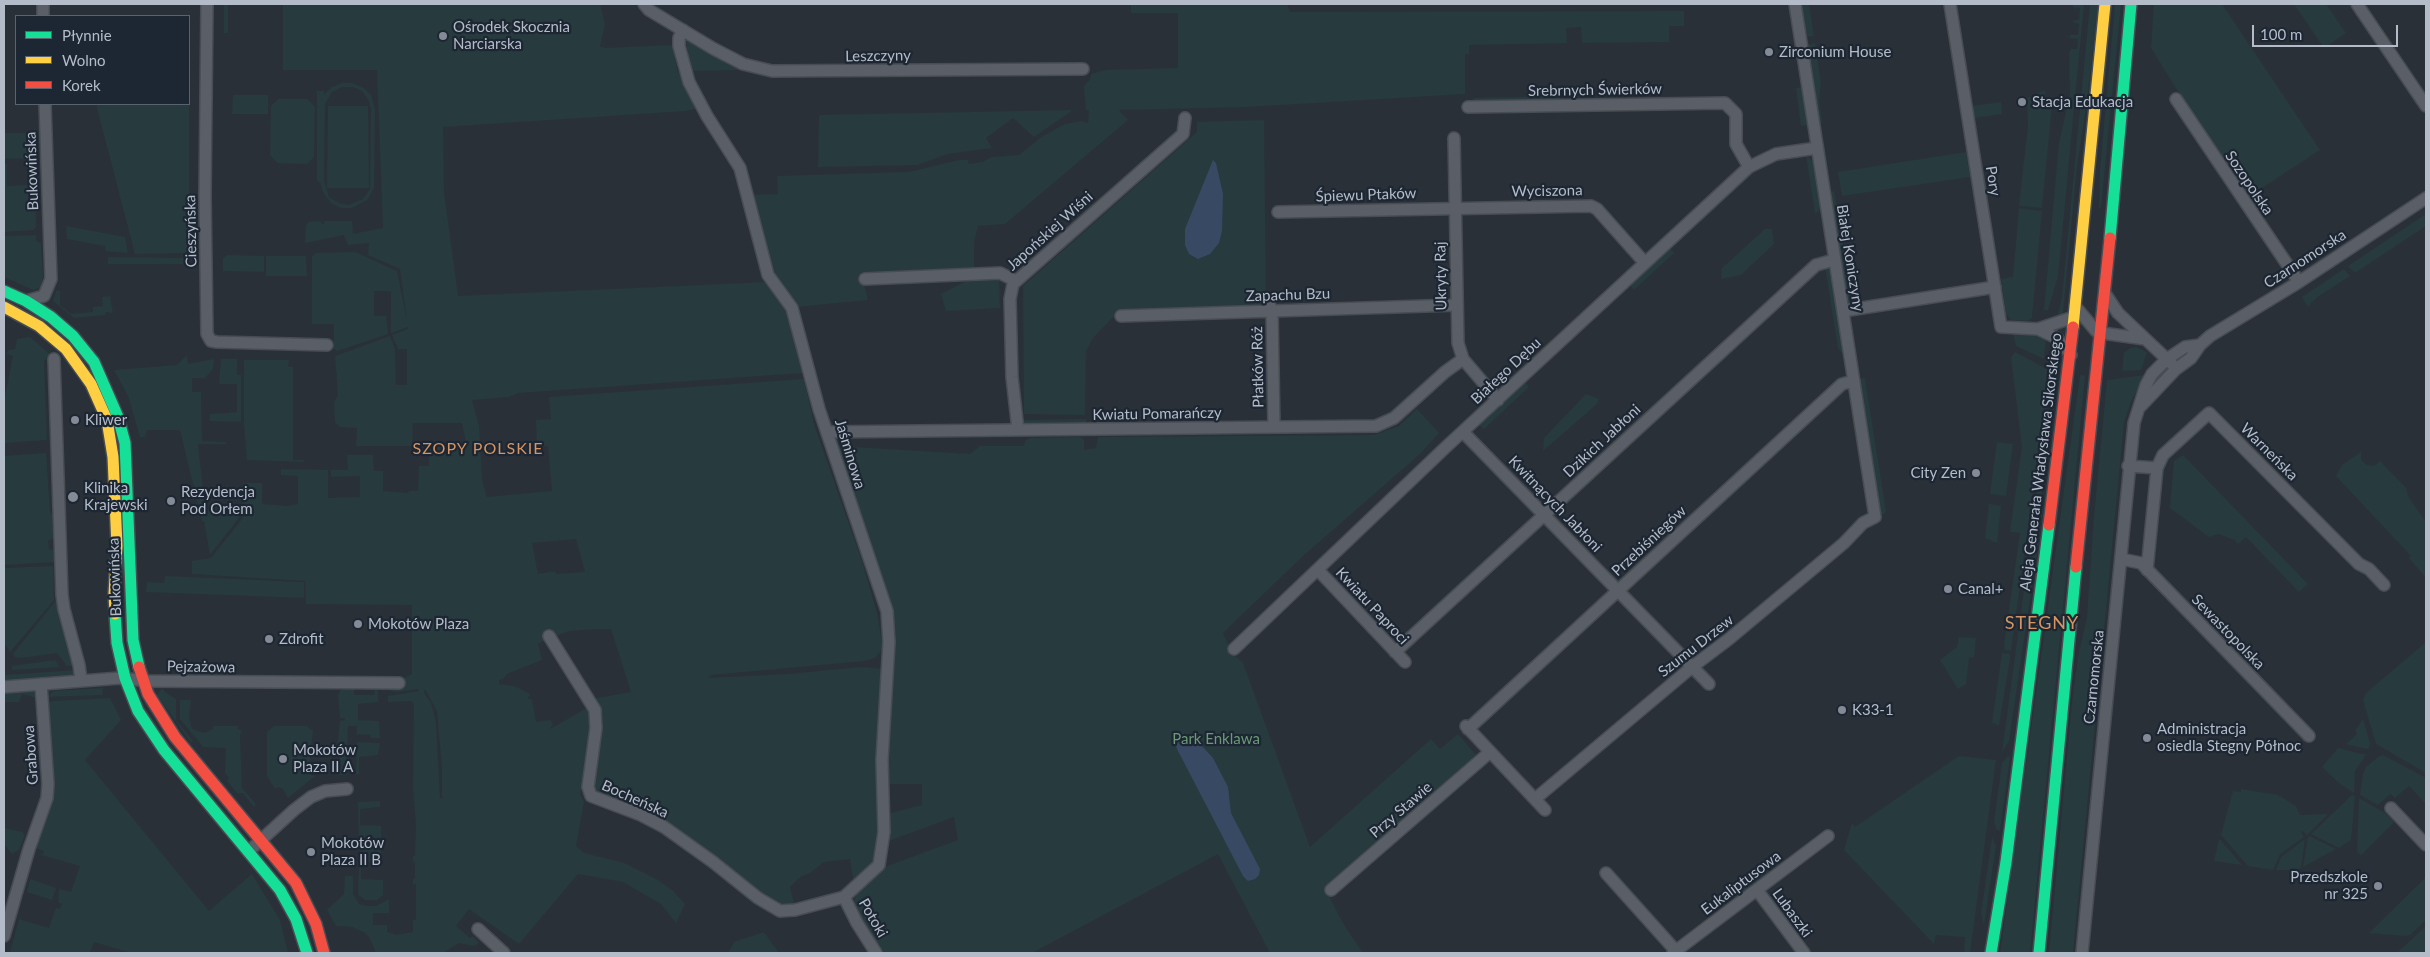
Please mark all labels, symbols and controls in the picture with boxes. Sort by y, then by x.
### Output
legend [15,15,190,105]
scale bar [2255,15,2401,47]
place label: Ośrodek Skocznia Narciarska [453,18,570,53]
text: 100 m [2260,25,2302,43]
text: Płynnie [62,26,112,44]
marker: Ośrodek Skocznia Narciarska [437,30,449,42]
place label: Zirconium House [1779,43,1891,61]
street label: Leszczyny [845,46,911,66]
marker: Zirconium House [1763,46,1775,58]
text: Wolno [62,51,106,69]
text: Korek [62,76,101,94]
street label: Srebrnych Świerków [1528,80,1662,100]
place label: Stacja Edukacja [2032,93,2133,111]
marker: Stacja Edukacja [2016,96,2028,108]
street label: Bukowińska [22,131,42,211]
street label: Sozopolska [2221,147,2277,219]
street label: Pory [1982,165,2004,197]
street label: Wyciszona [1511,181,1583,201]
street label: Śpiewu Ptaków [1315,184,1417,206]
street label: Japońskiej Wiśni [1003,188,1097,274]
street label: Cieszyńska [181,195,201,267]
street label: Białej Koniczyny [1833,203,1867,313]
street label: Czarnomorska [2261,226,2349,292]
street label: Ukryty Raj [1431,241,1451,311]
street label: Zapachu Bzu [1245,285,1331,305]
street label: Płatków Róż [1248,326,1268,408]
street label: Aleja Generała Władysława Sikorskiego [2016,332,2066,592]
street label: Białego Dębu [1467,334,1545,408]
street label: Dzikich Jabłoni [1560,401,1644,481]
street label: Kwiatu Pomarańczy [1092,404,1222,424]
place label: Kliwer [85,411,127,429]
marker: Kliwer [69,414,81,426]
street label: Jaśminowa [831,417,869,491]
street label: Warneńska [2237,420,2301,484]
district label: SZOPY POLSKIE [411,439,545,459]
street label: Kwitnących Jabłoni [1504,452,1606,556]
place label: City Zen [1910,464,1966,482]
marker: City Zen [1970,467,1982,479]
place label: Klinika Krajewski [84,479,148,514]
place label: Rezydencja Pod Orłem [181,483,255,518]
marker: Klinika Krajewski [66,490,80,504]
marker: Rezydencja Pod Orłem [165,495,177,507]
street label: Przebiśniegów [1608,502,1690,580]
street label: Bukowińska [105,537,125,617]
street label: Kwiatu Paproci [1332,564,1412,648]
place label: Canal+ [1958,580,2004,598]
marker: Canal+ [1942,583,1954,595]
street label: Sewastopolska [2188,591,2268,673]
street label: Szumu Drzew [1655,611,1737,681]
district label: STEGNY [2004,612,2080,634]
place label: Mokotów Plaza [368,615,469,633]
marker: Mokotów Plaza [352,618,364,630]
street label: Czarnomorska [2080,629,2108,725]
place label: Zdrofit [279,630,324,648]
marker: Zdrofit [263,633,275,645]
street label: Pejzażowa [167,657,235,677]
place label: K33-1 [1852,701,1894,719]
marker: K33-1 [1836,704,1848,716]
place label: Administracja osiedla Stegny Północ [2157,720,2301,755]
street label: Grabowa [20,725,42,785]
park label: Park Enklawa [1172,730,1260,748]
marker: Administracja osiedla Stegny Północ [2141,732,2153,744]
place label: Mokotów Plaza II A [293,741,356,776]
marker: Mokotów Plaza II A [277,753,289,765]
street label: Bocheńska [599,776,671,822]
street label: Przy Stawie [1366,778,1436,842]
place label: Mokotów Plaza II B [321,834,384,869]
marker: Mokotów Plaza II B [305,846,317,858]
street label: Eukaliptusowa [1698,847,1784,919]
place label: Przedszkole nr 325 [2290,868,2368,903]
marker: Przedszkole nr 325 [2372,880,2384,892]
street label: Lubaszki [1768,885,1816,941]
street label: Potoki [855,895,891,941]

